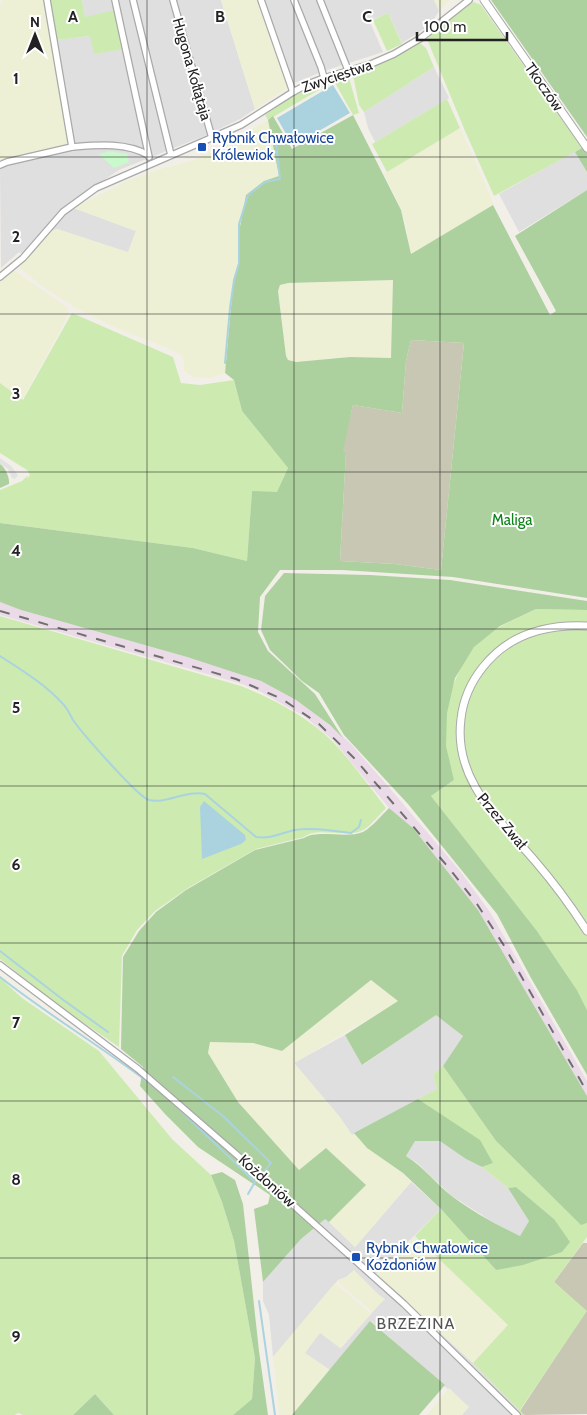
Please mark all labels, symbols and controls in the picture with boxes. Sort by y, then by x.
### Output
text: A [68,7,78,26]
text: B [215,7,225,26]
text: C [362,7,372,26]
north arrow [10,10,60,60]
scale bar [417,10,507,42]
text: N [30,13,40,31]
street label: Hugona Kołłątaja [169,16,215,123]
text: 100 m [424,18,466,36]
street label: Zwycięstwa [299,55,375,96]
street label: Tkoczów [521,59,567,115]
text: 1 [13,69,19,88]
place label: Rybnik Chwałowice Królewiok [212,129,334,164]
marker: Rybnik Chwałowice Królewiok [196,141,208,153]
text: 2 [12,227,20,246]
text: 3 [12,384,20,403]
park label: Maliga [492,511,533,529]
text: 4 [11,541,21,560]
text: 5 [12,698,20,717]
street label: Przez Zwał [473,789,531,853]
text: 6 [12,855,21,874]
text: 7 [12,1013,21,1032]
street label: Kożdoniów [235,1151,299,1211]
text: 8 [11,1170,21,1189]
place label: Rybnik Chwałowice Kożdoniów [366,1239,488,1274]
marker: Rybnik Chwałowice Kożdoniów [350,1251,362,1263]
district label: BRZEZINA [377,1314,455,1333]
text: 9 [12,1327,21,1346]

